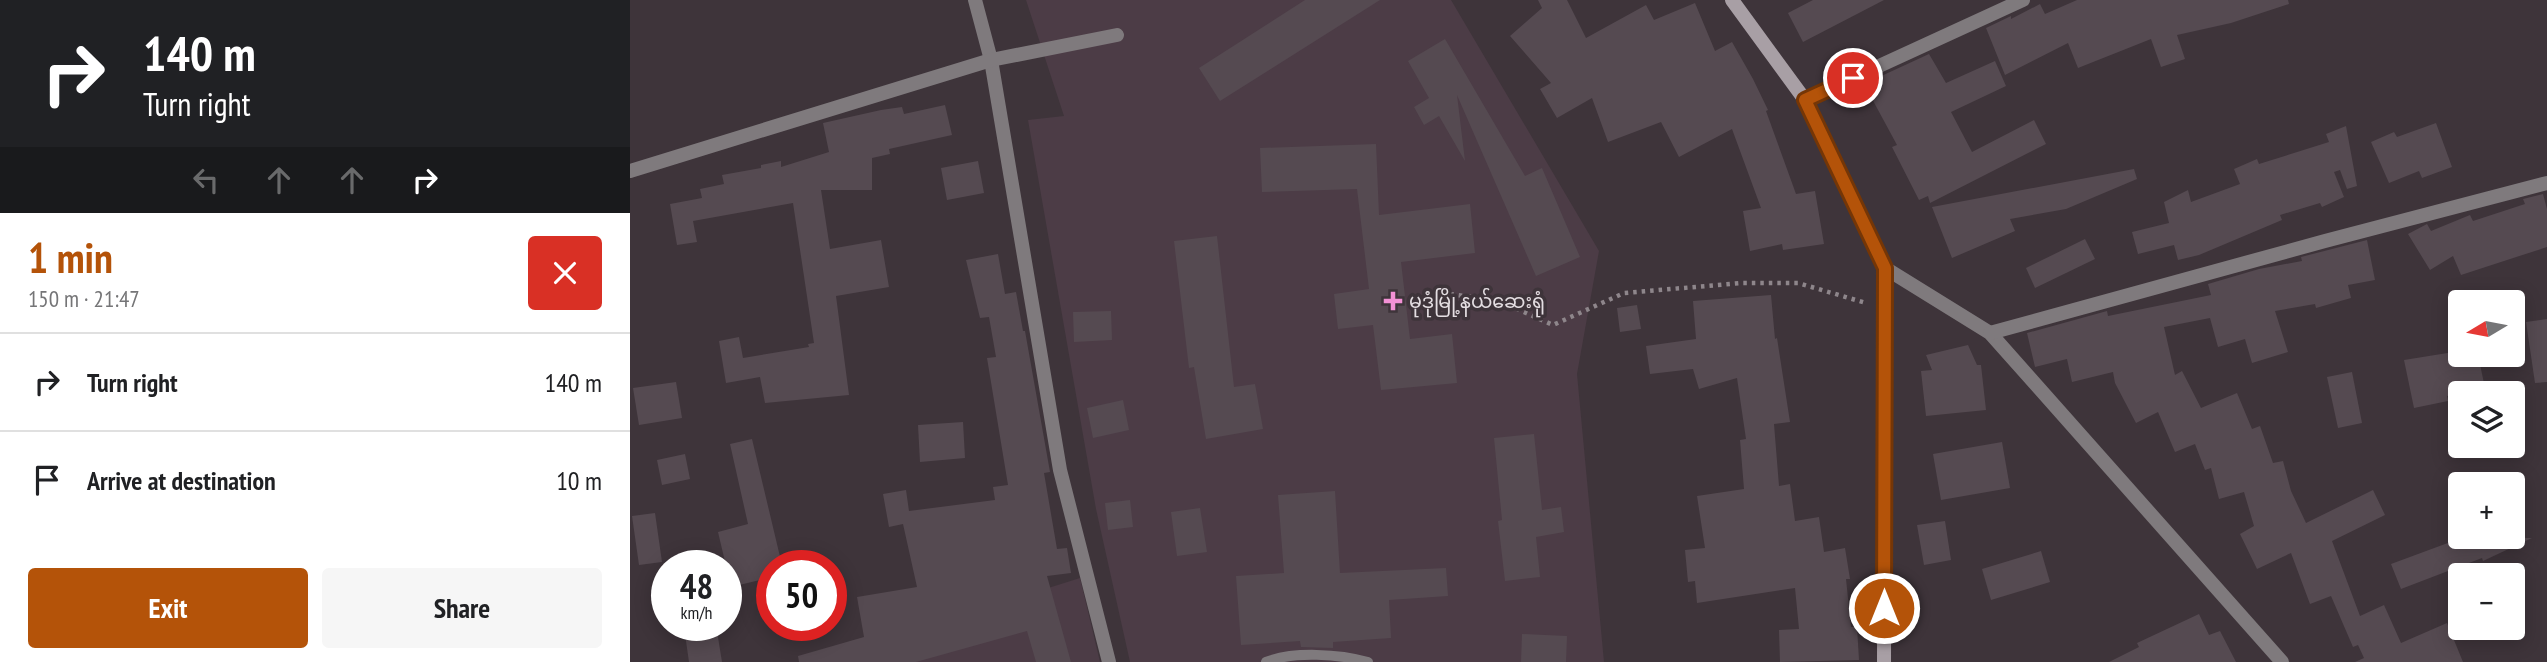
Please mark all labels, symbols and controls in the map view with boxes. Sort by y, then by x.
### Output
text: 140 m [143,21,256,85]
icon: right [28,28,119,119]
pin [1823,48,1883,108]
icon: arrive [1834,59,1872,97]
text: Turn right [143,83,251,125]
icon: left [187,161,225,199]
icon: ahead [260,161,298,199]
icon: ahead [333,161,371,199]
icon: right [406,161,444,199]
text: 1 min [28,230,113,285]
button: close [528,236,602,310]
text: 150 m · 21:47 [28,284,140,313]
place label: မုဒုံမြို့နယ်ဆေးရုံ [1409,287,1545,318]
north arrow [2448,290,2525,368]
map controls [2448,290,2525,640]
marker: မုဒုံမြို့နယ်ဆေးရုံ [1383,291,1403,311]
icon: right [28,363,66,401]
text: Turn right [87,366,178,399]
text: 140 m [544,366,602,399]
button: layers [2448,381,2525,458]
icon: arrive [28,461,66,499]
text: Arrive at destination [87,464,276,497]
text: 10 m [556,464,602,497]
button: + [2448,472,2525,549]
speed limit sign: 50 [756,550,847,641]
text: 48 [680,563,713,609]
button: − [2448,563,2525,640]
button: Exit [28,568,308,648]
button: Share [322,568,602,648]
position arrow [1847,571,1921,645]
text: km/h [681,601,712,624]

